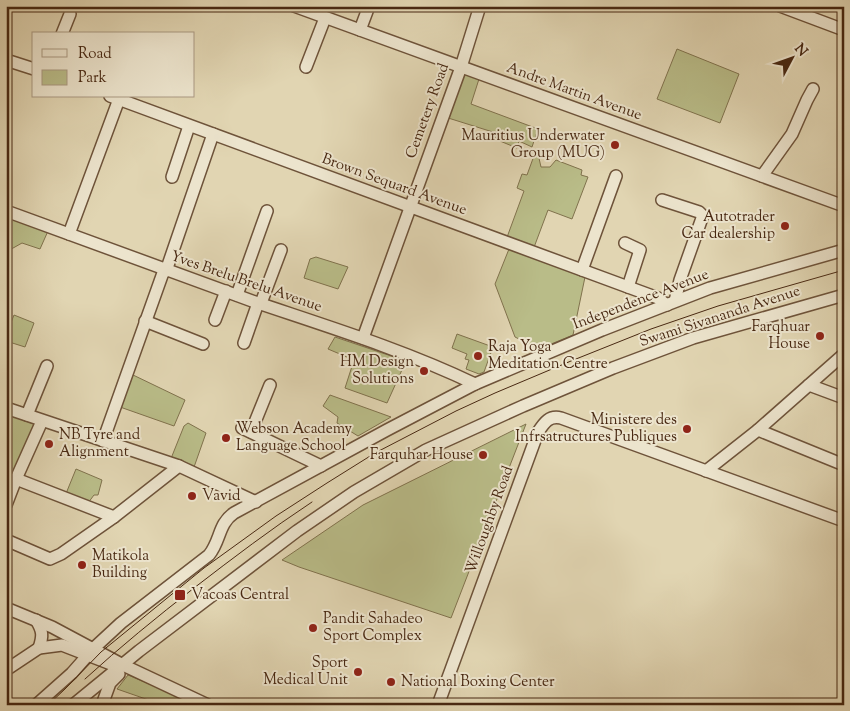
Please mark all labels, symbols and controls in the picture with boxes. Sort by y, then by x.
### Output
legend [32,32,195,98]
north arrow [768,32,818,82]
text: N [789,40,812,62]
text: Road [78,44,112,65]
street label: Andre Martin Avenue [503,58,645,126]
street label: Cemetery Road [401,60,455,162]
text: Park [78,68,107,89]
place label: Mauritius Underwater Group (MUG) [461,126,605,164]
marker: Mauritius Underwater Group (MUG) [609,139,621,151]
street label: Brown Sequard Avenue [319,149,470,221]
place label: Autotrader Car dealership [682,207,775,245]
marker: Autotrader Car dealership [779,220,791,232]
street label: Yves Brelu Brelu Avenue [167,246,325,318]
street label: Independence Avenue [570,264,712,336]
street label: Swami Sivananda Avenue [637,281,803,353]
place label: Farqhuar House [752,317,810,355]
marker: Farqhuar House [814,330,826,342]
place label: Raja Yoga Meditation Centre [488,337,608,375]
marker: Raja Yoga Meditation Centre [472,350,484,362]
place label: HM Design Solutions [340,352,414,390]
marker: HM Design Solutions [418,365,430,377]
place label: Ministere des Infrsatructures Publiques [515,410,677,448]
place label: Webson Academy Language School [236,419,353,457]
marker: Ministere des Infrsatructures Publiques [681,423,693,435]
place label: NB Tyre and Alignment [59,425,141,463]
marker: Webson Academy Language School [220,432,232,444]
marker: NB Tyre and Alignment [43,438,55,450]
place label: Farquhar House [370,445,473,466]
marker: Farquhar House [477,449,489,461]
street label: Willoughby Road [461,463,519,577]
place label: Vavid [202,486,241,507]
marker: Vavid [186,490,198,502]
place label: Matikola Building [92,546,149,584]
marker: Matikola Building [76,559,88,571]
place label: Vacoas Central [191,585,289,606]
marker: Vacoas Central [173,588,187,602]
place label: Pandit Sahadeo Sport Complex [323,609,423,647]
marker: Pandit Sahadeo Sport Complex [307,622,319,634]
place label: Sport Medical Unit [263,653,348,691]
marker: Sport Medical Unit [352,666,364,678]
place label: National Boxing Center [401,672,555,693]
marker: National Boxing Center [385,676,397,688]

